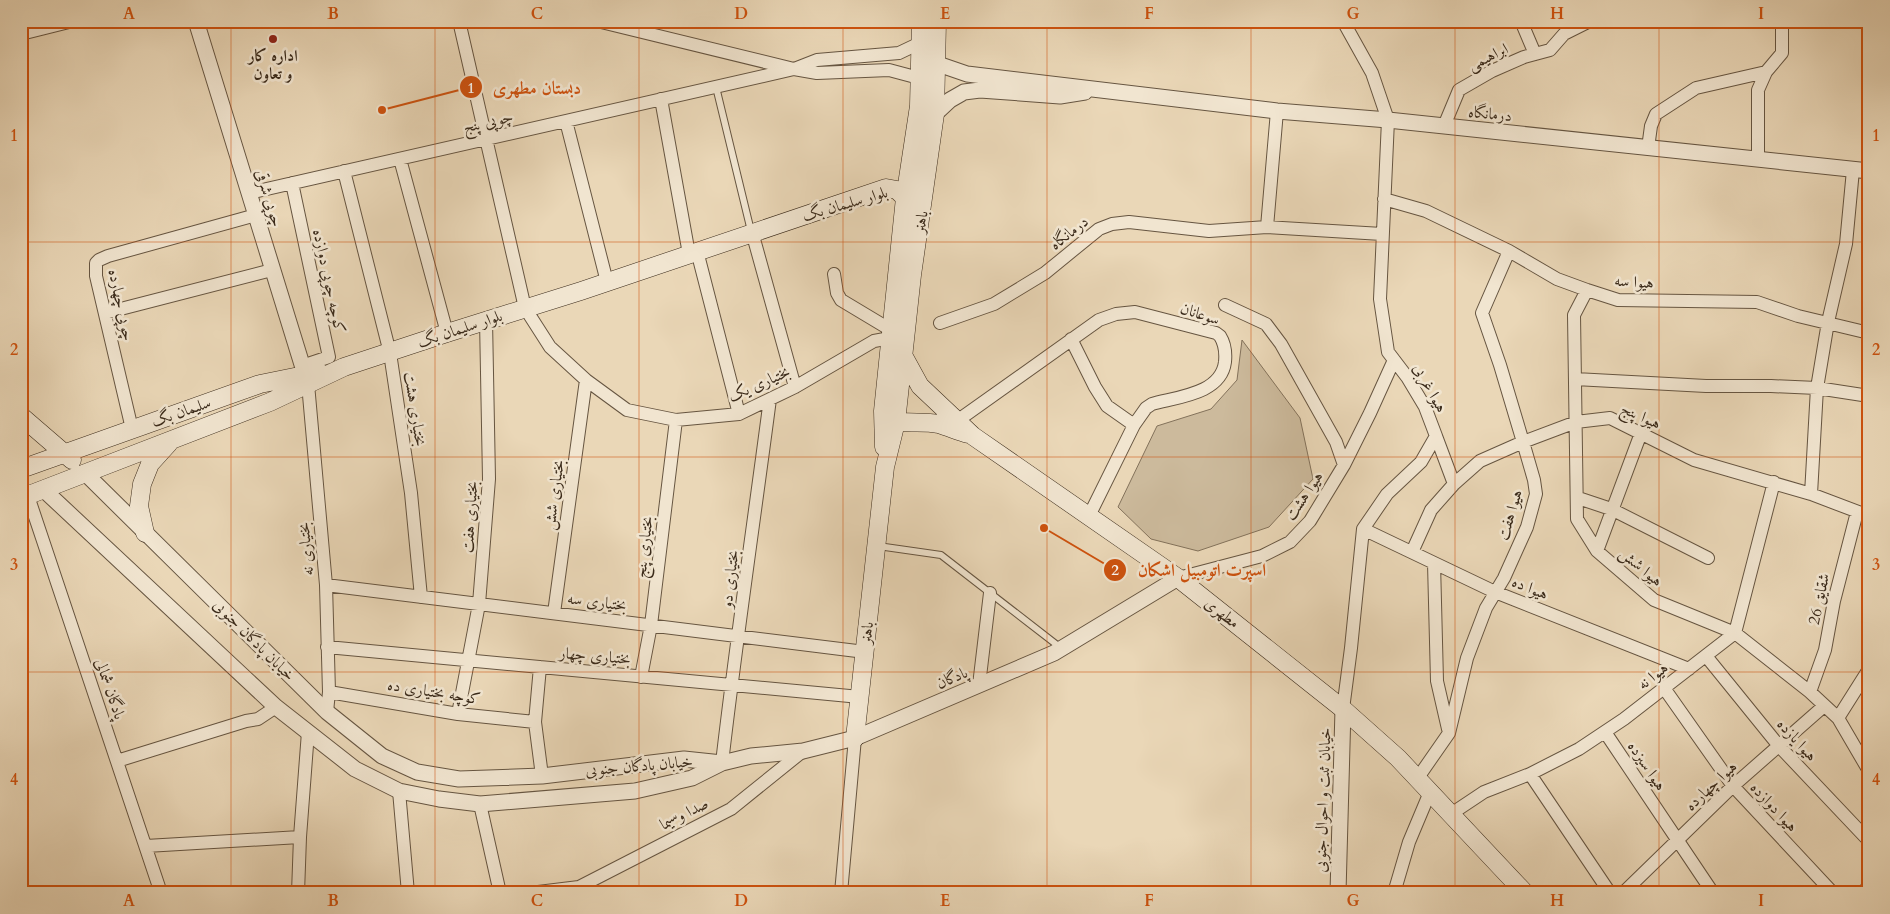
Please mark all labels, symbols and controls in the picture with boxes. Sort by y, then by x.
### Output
text: A [123,3,135,25]
text: B [327,3,339,25]
text: C [531,3,543,25]
text: D [734,3,748,25]
text: E [940,3,950,25]
text: F [1144,3,1154,25]
text: G [1346,3,1360,25]
text: H [1550,3,1564,25]
text: I [1758,3,1764,25]
marker: اداره کار و تعاون [267,33,279,45]
street label: ابراهیمی [1464,38,1512,76]
place label: اداره کار و تعاون [246,45,298,85]
callout: دبستان مطهری [458,71,591,104]
text: دبستان مطهری [493,76,581,101]
text: 1 [467,78,475,98]
street label: درمانگاه [1467,101,1513,127]
street label: چوپی پنج [461,106,516,141]
text: 1 [10,125,18,147]
text: 1 [1872,125,1880,147]
street label: چوپی شرقی [249,167,288,230]
street label: بلوار سلیمان بگ [800,181,890,227]
street label: باهنر [908,209,934,237]
street label: درمانگاه [1045,211,1093,255]
street label: کوچه چوپی دوازده [306,227,351,335]
street label: چوپی چهارده [102,267,139,343]
street label: هیوا سه [1613,270,1655,294]
street label: سوعانان [1177,297,1223,331]
street label: بلوار سلیمان بگ [415,305,505,353]
text: 2 [10,339,18,361]
text: 2 [1872,339,1880,361]
street label: هیوا غربی [1408,360,1452,416]
street label: بختیاری یک [724,361,794,407]
street label: بختیاری هشت [398,370,432,448]
street label: سلیمان بگ [148,392,214,432]
street label: هیوا پنج [1616,397,1665,438]
street label: بختیاری شش [538,458,570,532]
street label: هیوا هشت [1280,467,1328,525]
street label: بختیاری هفت [457,480,483,554]
street label: هیوا هفت [1492,487,1528,543]
street label: بختیاری پنج [629,515,662,580]
street label: بختیاری نه [293,521,319,577]
street label: هیوا شش [1614,542,1668,592]
street label: بختیاری دو [715,549,744,611]
callout: اسپرت اتومبیل اشکان [1102,553,1276,586]
text: 3 [10,554,18,576]
text: 3 [1872,554,1880,576]
text: اسپرت اتومبیل اشکان [1138,558,1266,583]
text: 2 [1111,560,1119,580]
street label: هیوا ده [1508,571,1552,605]
street label: شقایق 26 [1803,571,1835,627]
street label: بختیاری سه [566,587,628,617]
street label: مطهری [1200,592,1244,634]
street label: خیابان پادگان جنوبی [208,594,300,686]
street label: باهنر [855,621,879,647]
street label: بختیاری چهار [556,642,632,670]
street label: پادگان شمالی [89,656,131,723]
street label: هیوا نه [1633,657,1673,695]
street label: پادگان [933,661,972,694]
street label: کوچه بختیاری ده [386,674,482,710]
street label: هیوا یازده [1772,714,1822,766]
street label: خیابان ثبت و احوال جنوبی [1309,727,1337,873]
street label: هیوا سیزده [1622,737,1672,795]
street label: خیابان پادگان جنوبی [584,750,694,782]
street label: هیوا چهارده [1680,756,1742,816]
text: 4 [10,769,18,791]
text: 4 [1872,769,1880,791]
street label: هیوا دوازده [1745,777,1803,837]
street label: صدا وسیما [656,792,712,836]
text: A [123,890,135,912]
text: B [327,890,339,912]
text: C [531,890,543,912]
text: D [734,890,748,912]
text: E [940,890,950,912]
text: F [1144,890,1154,912]
text: G [1346,890,1360,912]
text: H [1550,890,1564,912]
text: I [1758,890,1764,912]

